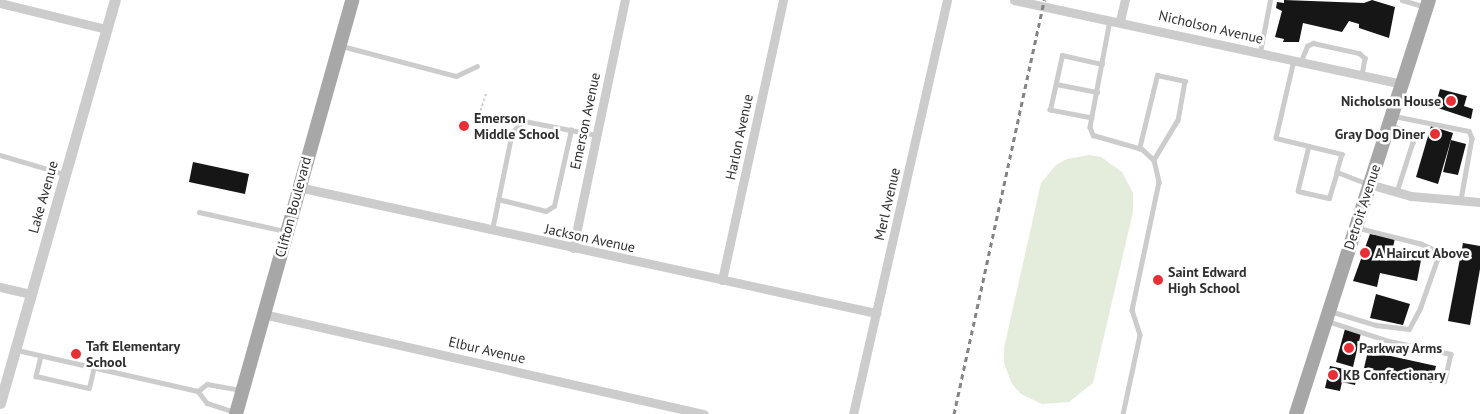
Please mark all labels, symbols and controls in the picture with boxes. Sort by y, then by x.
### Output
street label: Nicholson Avenue [1157,7,1265,47]
street label: Emerson Avenue [566,71,604,171]
street label: Harlon Avenue [722,92,756,182]
place label: Nicholson House [1341,93,1441,109]
marker: Nicholson House [1445,95,1457,107]
place label: Emerson Middle School [474,110,559,142]
marker: Emerson Middle School [458,120,470,132]
place label: Gray Dog Diner [1334,126,1425,142]
marker: Gray Dog Diner [1429,128,1441,140]
street label: Clifton Boulevard [271,155,315,259]
street label: Lake Avenue [25,159,61,235]
street label: Detroit Avenue [1340,162,1384,252]
street label: Merl Avenue [870,166,904,242]
street label: Jackson Avenue [543,220,637,256]
place label: A Haircut Above [1375,245,1471,261]
marker: A Haircut Above [1359,247,1371,259]
place label: Saint Edward High School [1168,264,1247,296]
marker: Saint Edward High School [1152,274,1164,286]
street label: Elbur Avenue [447,333,527,367]
place label: Taft Elementary School [86,338,180,371]
place label: Parkway Arms [1359,340,1443,356]
marker: Parkway Arms [1343,342,1355,354]
marker: Taft Elementary School [70,348,82,360]
place label: KB Confectionary [1343,367,1446,383]
marker: KB Confectionary [1327,369,1339,381]

